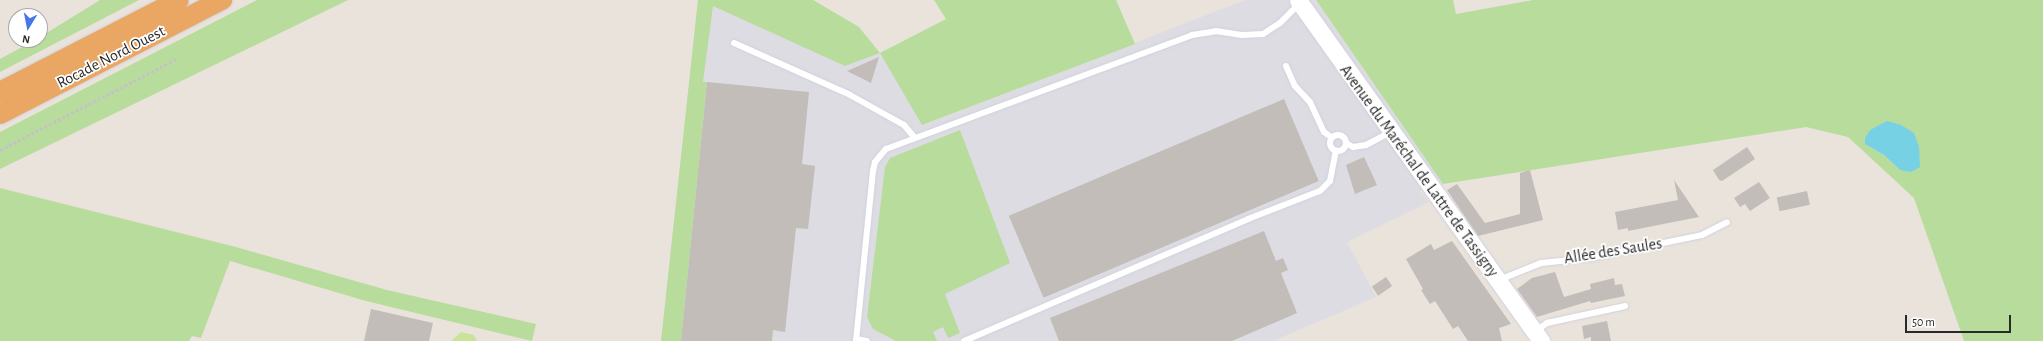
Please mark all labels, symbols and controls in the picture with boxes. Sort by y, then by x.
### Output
north arrow [8,8,48,48]
street label: Rocade Nord Ouest [54,21,168,93]
text: N [21,33,31,45]
street label: Avenue du Maréchal de Lattre de Tassigny [1336,61,1502,281]
street label: Allée des Saules [1563,234,1663,268]
scale bar [1907,307,2013,333]
text: 50 m [1912,316,1935,328]

